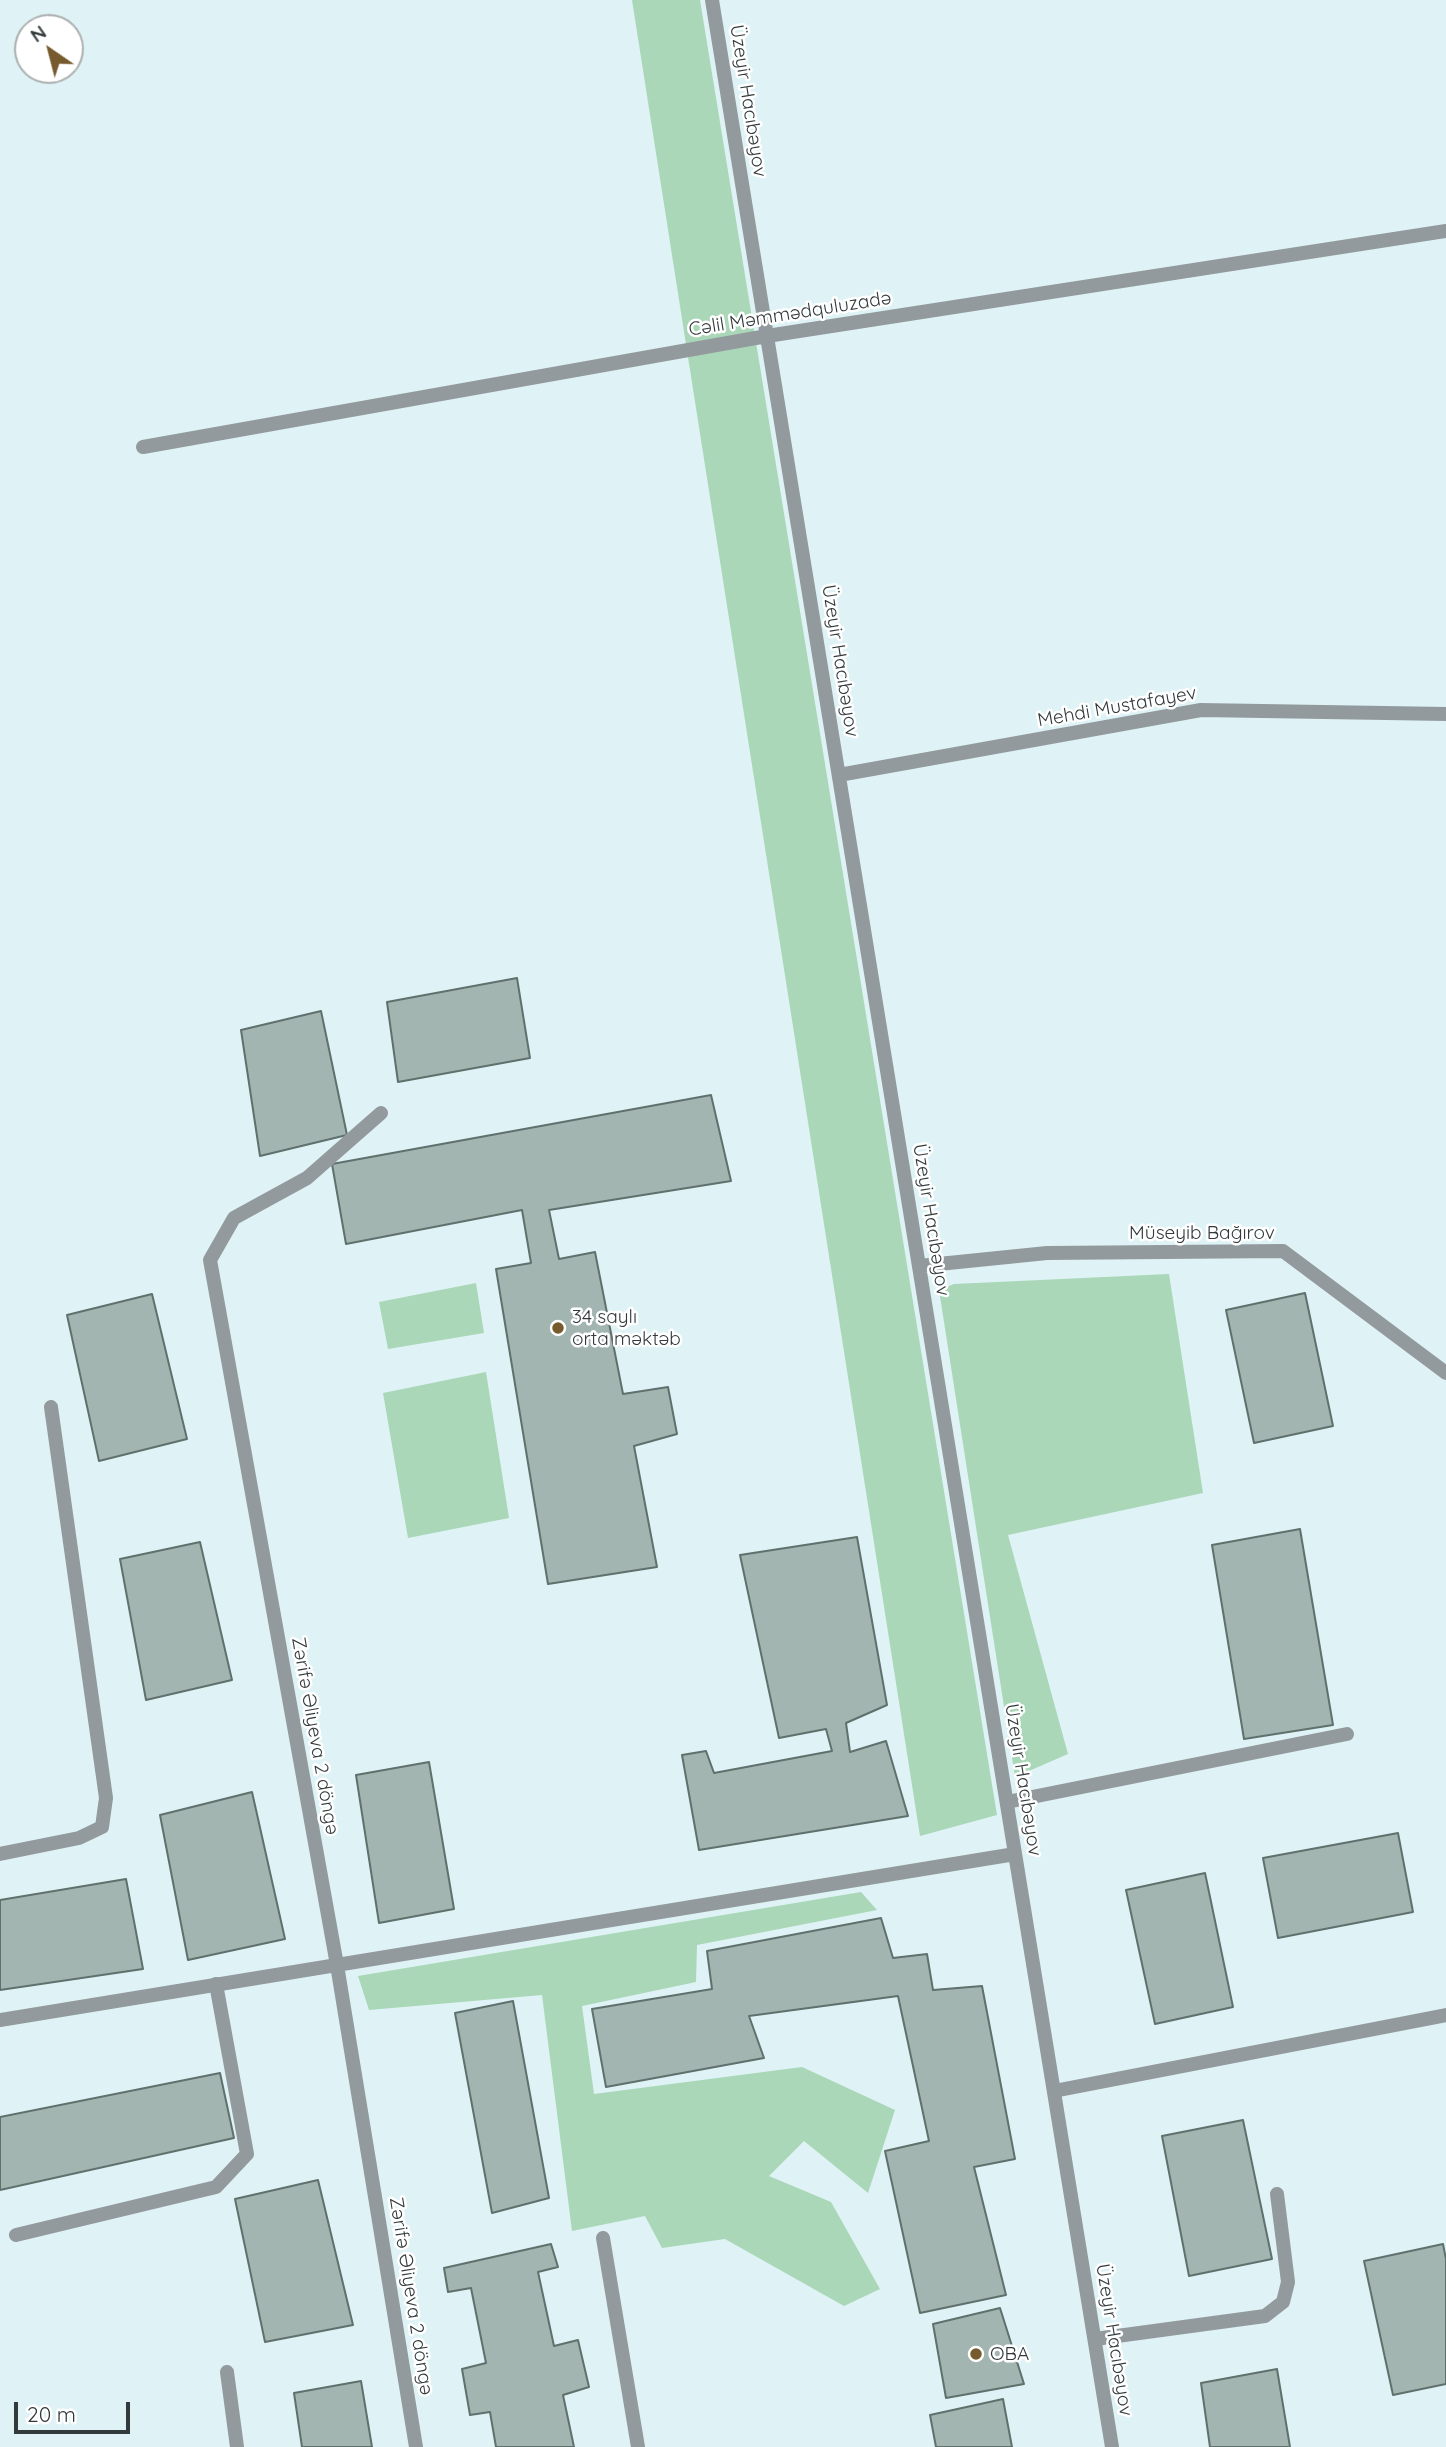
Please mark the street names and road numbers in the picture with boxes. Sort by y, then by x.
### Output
street label: Üzeyir Hacıbəyov [725,23,771,179]
street label: Cəlil Məmmədquluzadə [687,287,893,341]
street label: Üzeyir Hacıbəyov [817,583,863,739]
street label: Mehdi Mustafayev [1036,682,1198,732]
street label: Üzeyir Hacıbəyov [908,1142,954,1298]
street label: Müseyib Bağırov [1129,1222,1275,1244]
street label: Zərifə Əliyeva 2 döngə [286,1635,344,1837]
street label: Üzeyir Hacıbəyov [1000,1702,1046,1858]
street label: Zərifə Əliyeva 2 döngə [384,2195,438,2397]
street label: Üzeyir Hacıbəyov [1091,2262,1137,2418]

